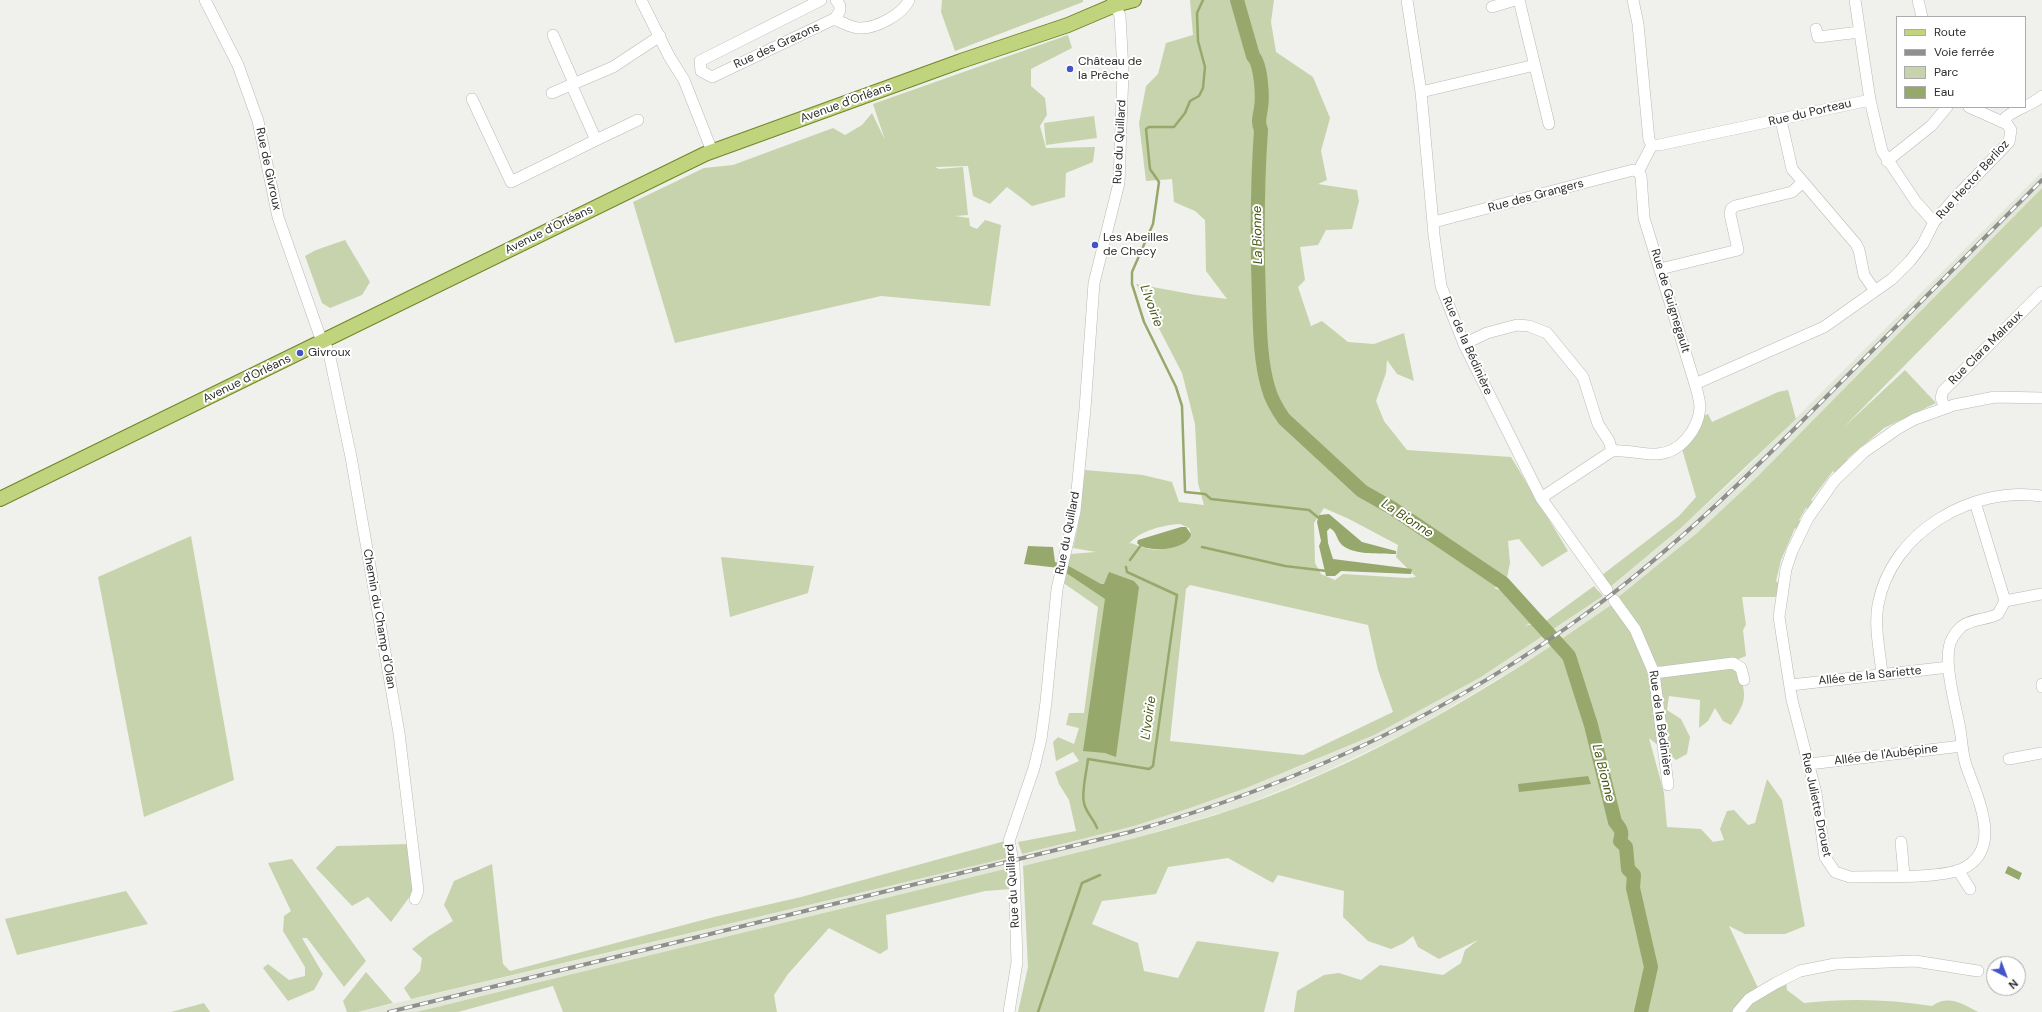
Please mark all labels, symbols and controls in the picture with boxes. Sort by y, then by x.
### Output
legend [1896,16,2026,108]
street label: Rue des Grazons [732,20,822,72]
text: Route [1934,24,1966,40]
text: Voie ferrée [1934,44,1994,60]
place label: Château de la Prêche [1078,55,1142,83]
marker: Château de la Prêche [1065,64,1075,74]
text: Parc [1934,64,1958,80]
street label: Avenue d'Orléans [798,80,894,126]
text: Eau [1934,84,1954,100]
street label: Rue du Porteau [1767,96,1853,130]
street label: Rue du Quillard [1111,100,1129,184]
street label: Rue de Givroux [252,126,284,212]
street label: Rue Hector Berlioz [1934,137,2012,223]
street label: Rue des Grangers [1487,176,1585,216]
street label: Avenue d'Orléans [503,202,595,258]
water label: La Bionne [1250,205,1266,265]
place label: Les Abeilles de Checy [1103,231,1168,259]
marker: Les Abeilles de Checy [1090,240,1100,250]
street label: Rue de Guignegault [1647,247,1693,355]
water label: L'Ivoirie [1136,283,1166,329]
street label: Rue de la Bédinière [1439,295,1495,397]
street label: Rue Clara Malraux [1946,308,2026,388]
place label: Givroux [308,346,350,360]
marker: Givroux [295,348,305,358]
street label: Avenue d'Orléans [201,351,293,407]
street label: Rue du Quillard [1053,490,1083,576]
water label: La Bionne [1378,496,1436,542]
street label: Chemin du Champ d'Olan [360,548,398,690]
street label: Allée de la Sariette [1818,663,1922,689]
street label: Rue de la Bédinière [1645,670,1675,776]
water label: L'Ivoirie [1138,695,1160,741]
street label: Allée de l'Aubépine [1833,741,1939,769]
water label: La Bionne [1588,743,1618,803]
street label: Rue Juliette Drouet [1798,752,1834,858]
street label: Rue du Quillard [1003,843,1023,929]
north arrow [1986,956,2026,996]
text: N [2006,976,2021,992]

